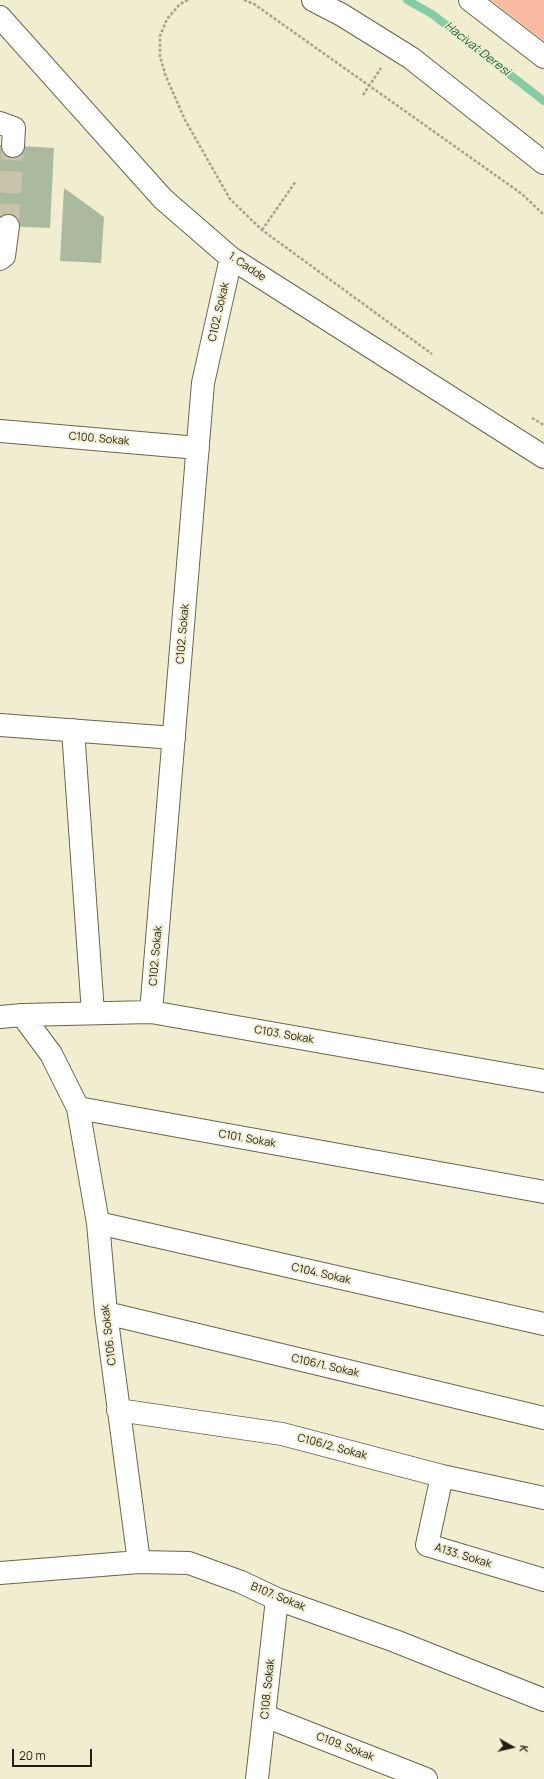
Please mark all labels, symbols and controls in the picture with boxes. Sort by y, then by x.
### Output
water label: Hacivat Deresi [441,19,513,79]
street label: 1. Cadde [226,250,268,284]
street label: C102. Sokak [206,281,232,343]
street label: C100. Sokak [68,430,130,448]
street label: C102. Sokak [174,603,192,665]
street label: C102. Sokak [147,925,165,987]
street label: C103. Sokak [253,1023,315,1047]
street label: C101. Sokak [217,1127,277,1151]
street label: C104. Sokak [290,1261,352,1287]
street label: C106. Sokak [99,1304,119,1366]
street label: C106/1. Sokak [290,1352,360,1380]
street label: C106/2. Sokak [296,1431,368,1463]
street label: A133. Sokak [433,1541,493,1571]
street label: B107. Sokak [249,1580,307,1614]
street label: C108. Sokak [258,1658,278,1720]
north arrow [492,1727,532,1767]
street label: C109. Sokak [314,1730,376,1764]
scale bar [14,1741,94,1767]
text: K [516,1744,532,1753]
text: 20 m [19,1747,46,1764]

